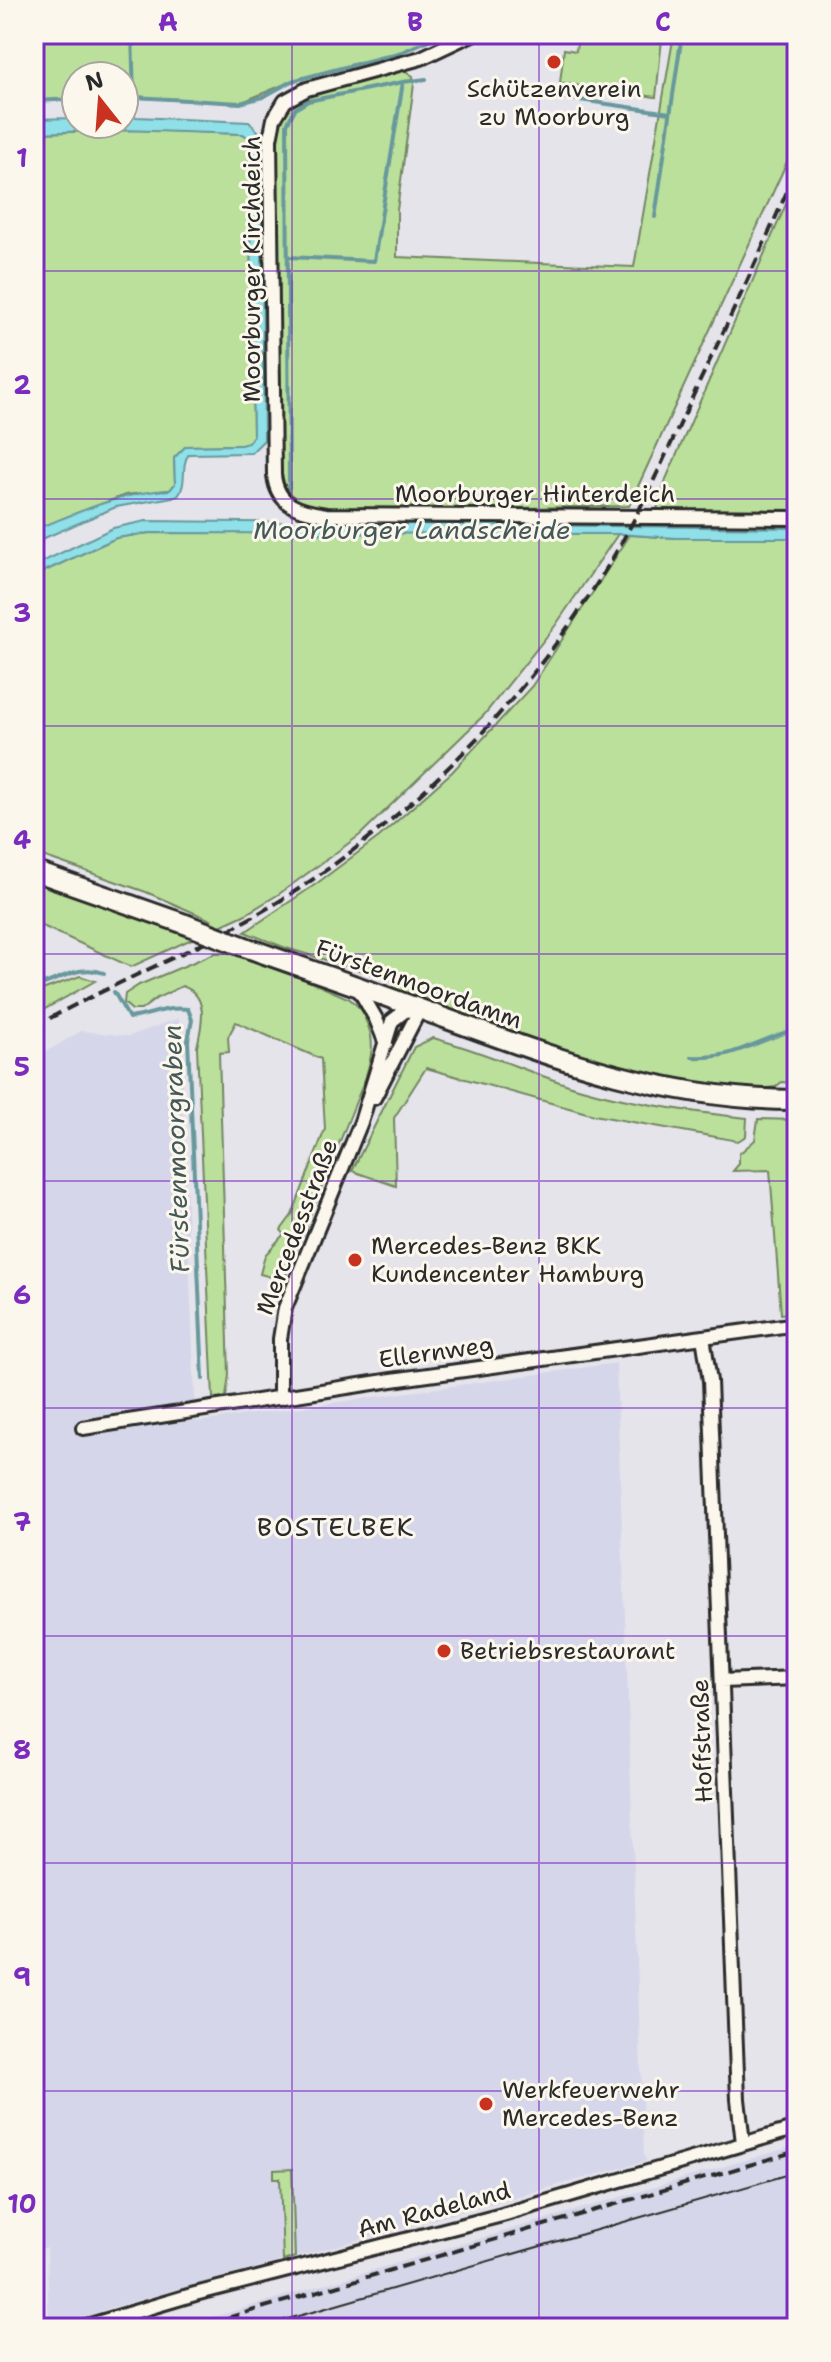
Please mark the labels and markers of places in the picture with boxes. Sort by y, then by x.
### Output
marker: Schützenverein zu Moorburg [545,53,563,71]
place label: Schützenverein zu Moorburg [467,73,641,133]
place label: Mercedes-Benz BKK Kundencenter Hamburg [371,1230,644,1290]
marker: Mercedes-Benz BKK Kundencenter Hamburg [346,1251,364,1269]
place label: Betriebsrestaurant [460,1635,675,1667]
marker: Betriebsrestaurant [435,1642,453,1660]
place label: Werkfeuerwehr Mercedes-Benz [502,2074,680,2134]
marker: Werkfeuerwehr Mercedes-Benz [477,2095,495,2113]

